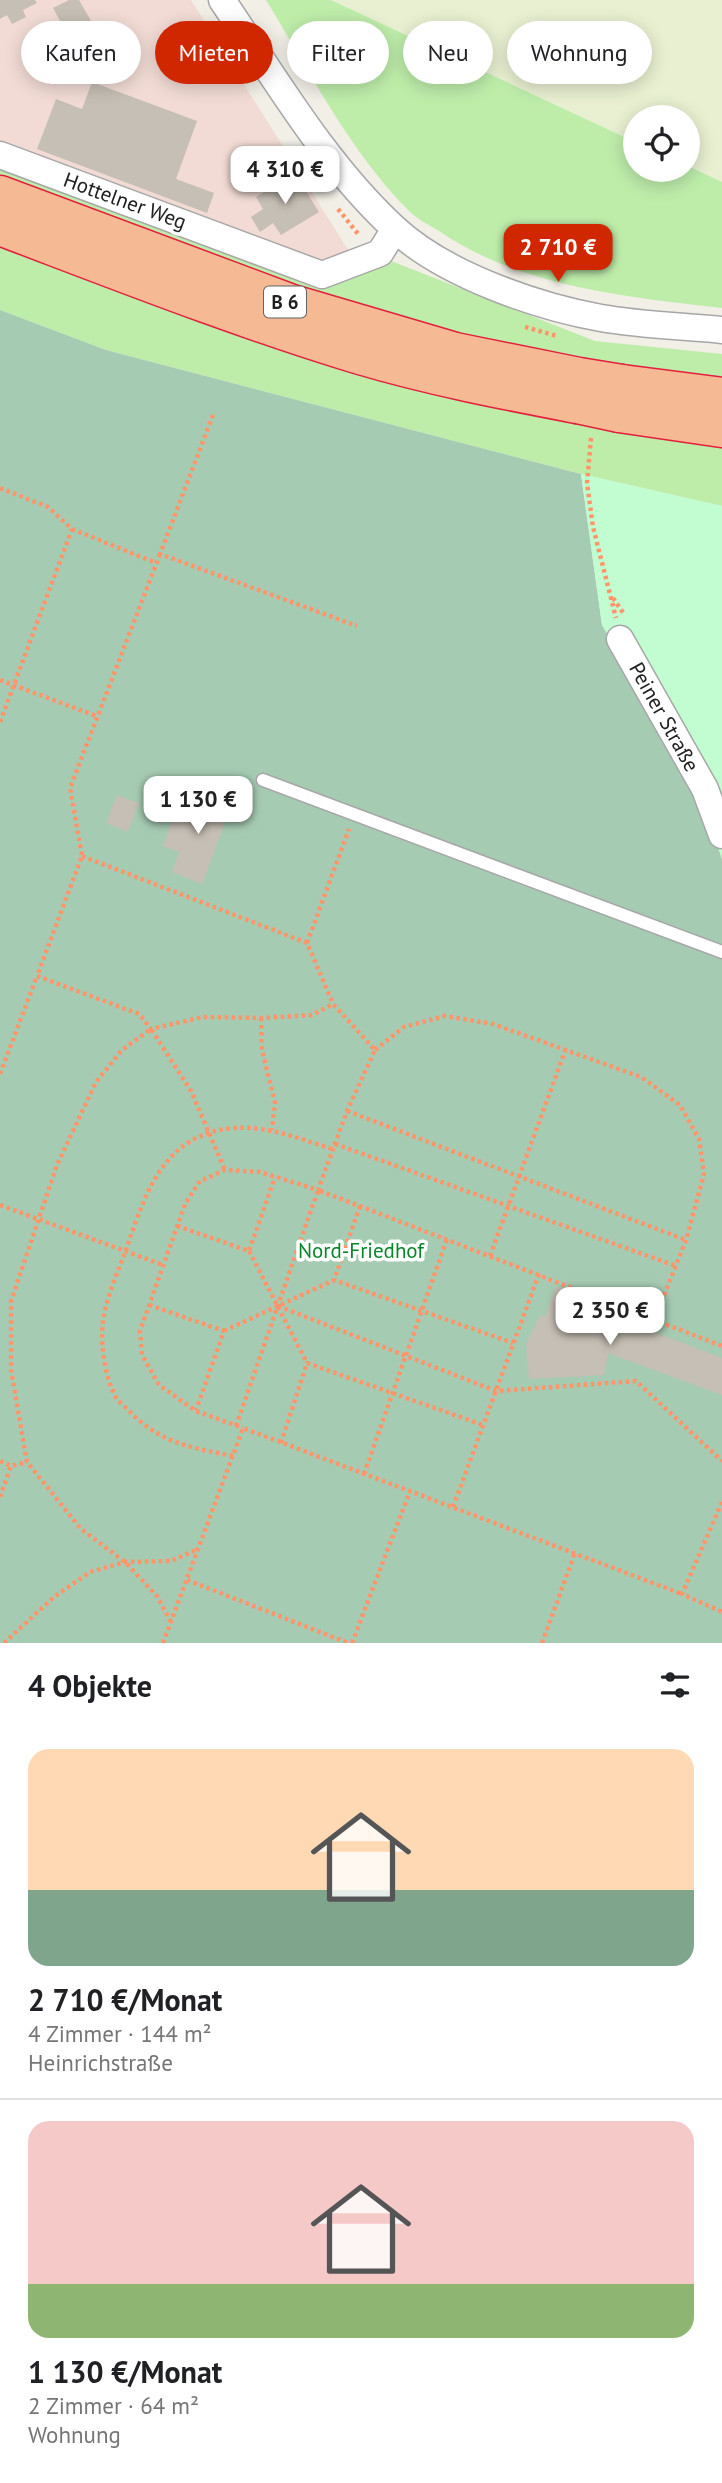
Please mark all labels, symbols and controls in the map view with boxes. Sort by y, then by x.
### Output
chip: Kaufen [21,21,141,84]
chip: Mieten [155,21,273,84]
chip: Filter [287,21,389,84]
chip: Neu [403,21,493,84]
chip: Wohnung [507,21,652,84]
map controls [623,105,700,182]
button: locate [623,105,700,182]
pin: 4 310 € [220,146,350,206]
text: 4 310 € [247,154,323,183]
street label: Hottelner Weg [60,166,190,235]
pin: 2 710 € [493,224,623,284]
text: 2 710 € [520,232,596,261]
road number: B 6 [264,286,306,318]
street label: Peiner Straße [623,657,706,776]
pin: 1 130 € [133,776,263,836]
text: 1 130 € [160,784,236,813]
park label: Nord-Friedhof [298,1237,425,1264]
pin: 2 350 € [545,1288,675,1347]
text: 2 350 € [572,1295,648,1324]
text: 4 Objekte [28,1666,152,1705]
icon: filters [656,1666,694,1704]
icon: home [298,1794,424,1920]
text: 2 710 €/Monat [28,1980,222,2019]
text: 4 Zimmer · 144 m² [28,2019,212,2048]
text: Heinrichstraße [28,2048,173,2077]
icon: home [298,2166,424,2292]
text: 1 130 €/Monat [28,2352,222,2391]
text: 2 Zimmer · 64 m² [28,2391,199,2420]
text: Wohnung [28,2420,121,2449]

